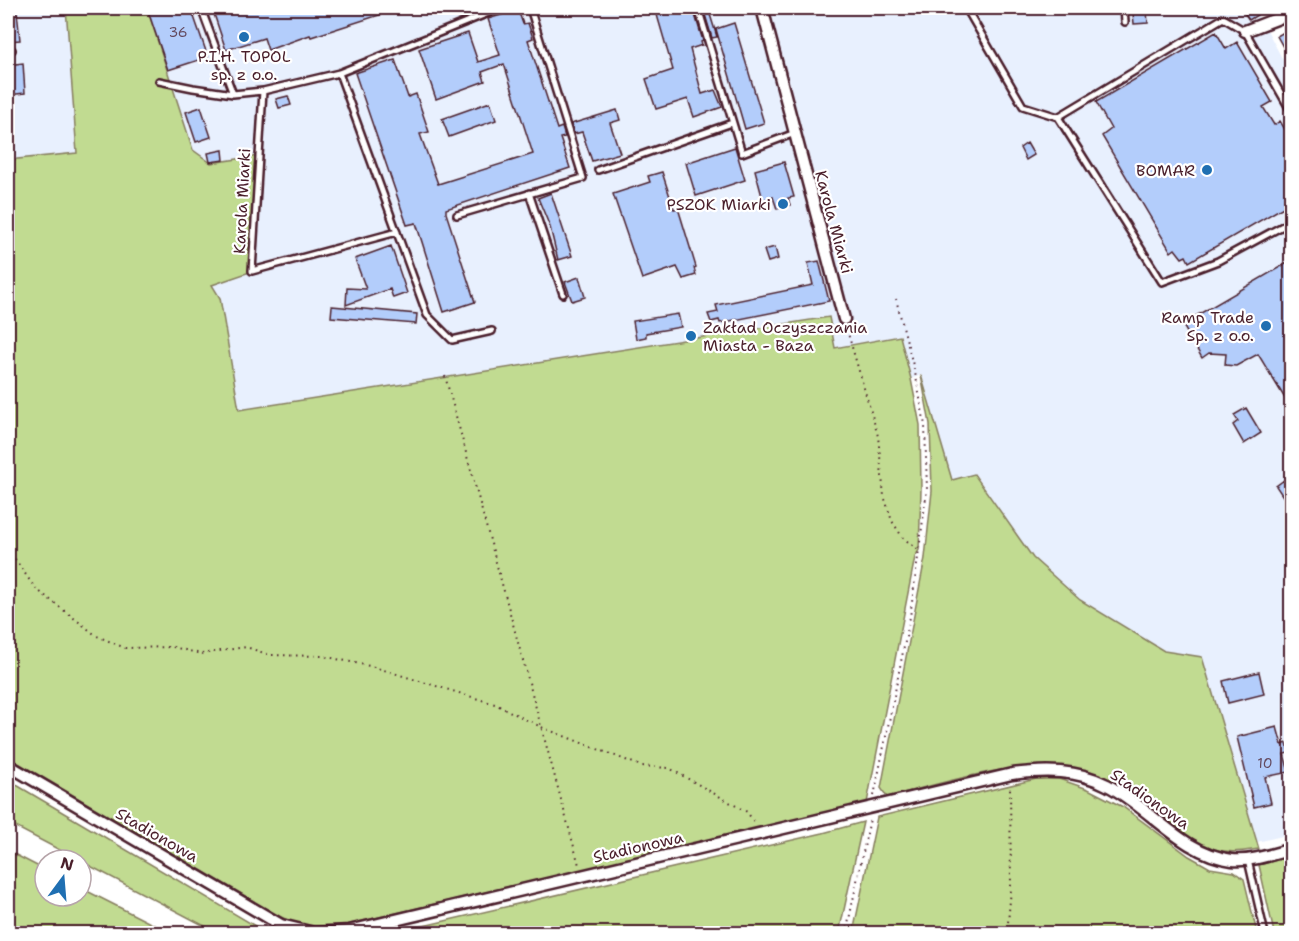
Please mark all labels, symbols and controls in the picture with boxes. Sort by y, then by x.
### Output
house number: 36 [168,23,188,41]
marker: P.I.H. TOPOL sp. z o.o. [237,30,251,44]
place label: P.I.H. TOPOL sp. z o.o. [197,46,291,85]
street label: Karola Miarki [229,148,255,254]
place label: BOMAR [1136,160,1195,181]
marker: BOMAR [1200,163,1214,177]
street label: Karola Miarki [810,168,858,276]
place label: PSZOK Miarki [666,194,771,215]
marker: PSZOK Miarki [776,197,790,211]
place label: Ramp Trade Sp. z o.o. [1161,307,1254,346]
place label: Zakład Oczyszczania Miasta - Baza [703,317,867,356]
marker: Ramp Trade Sp. z o.o. [1259,319,1273,333]
marker: Zakład Oczyszczania Miasta - Baza [684,329,698,343]
house number: 10 [1257,754,1273,772]
street label: Stadionowa [1106,764,1194,834]
street label: Stadionowa [112,803,202,867]
street label: Stadionowa [591,826,685,868]
north arrow [33,848,93,908]
text: N [58,852,76,876]

